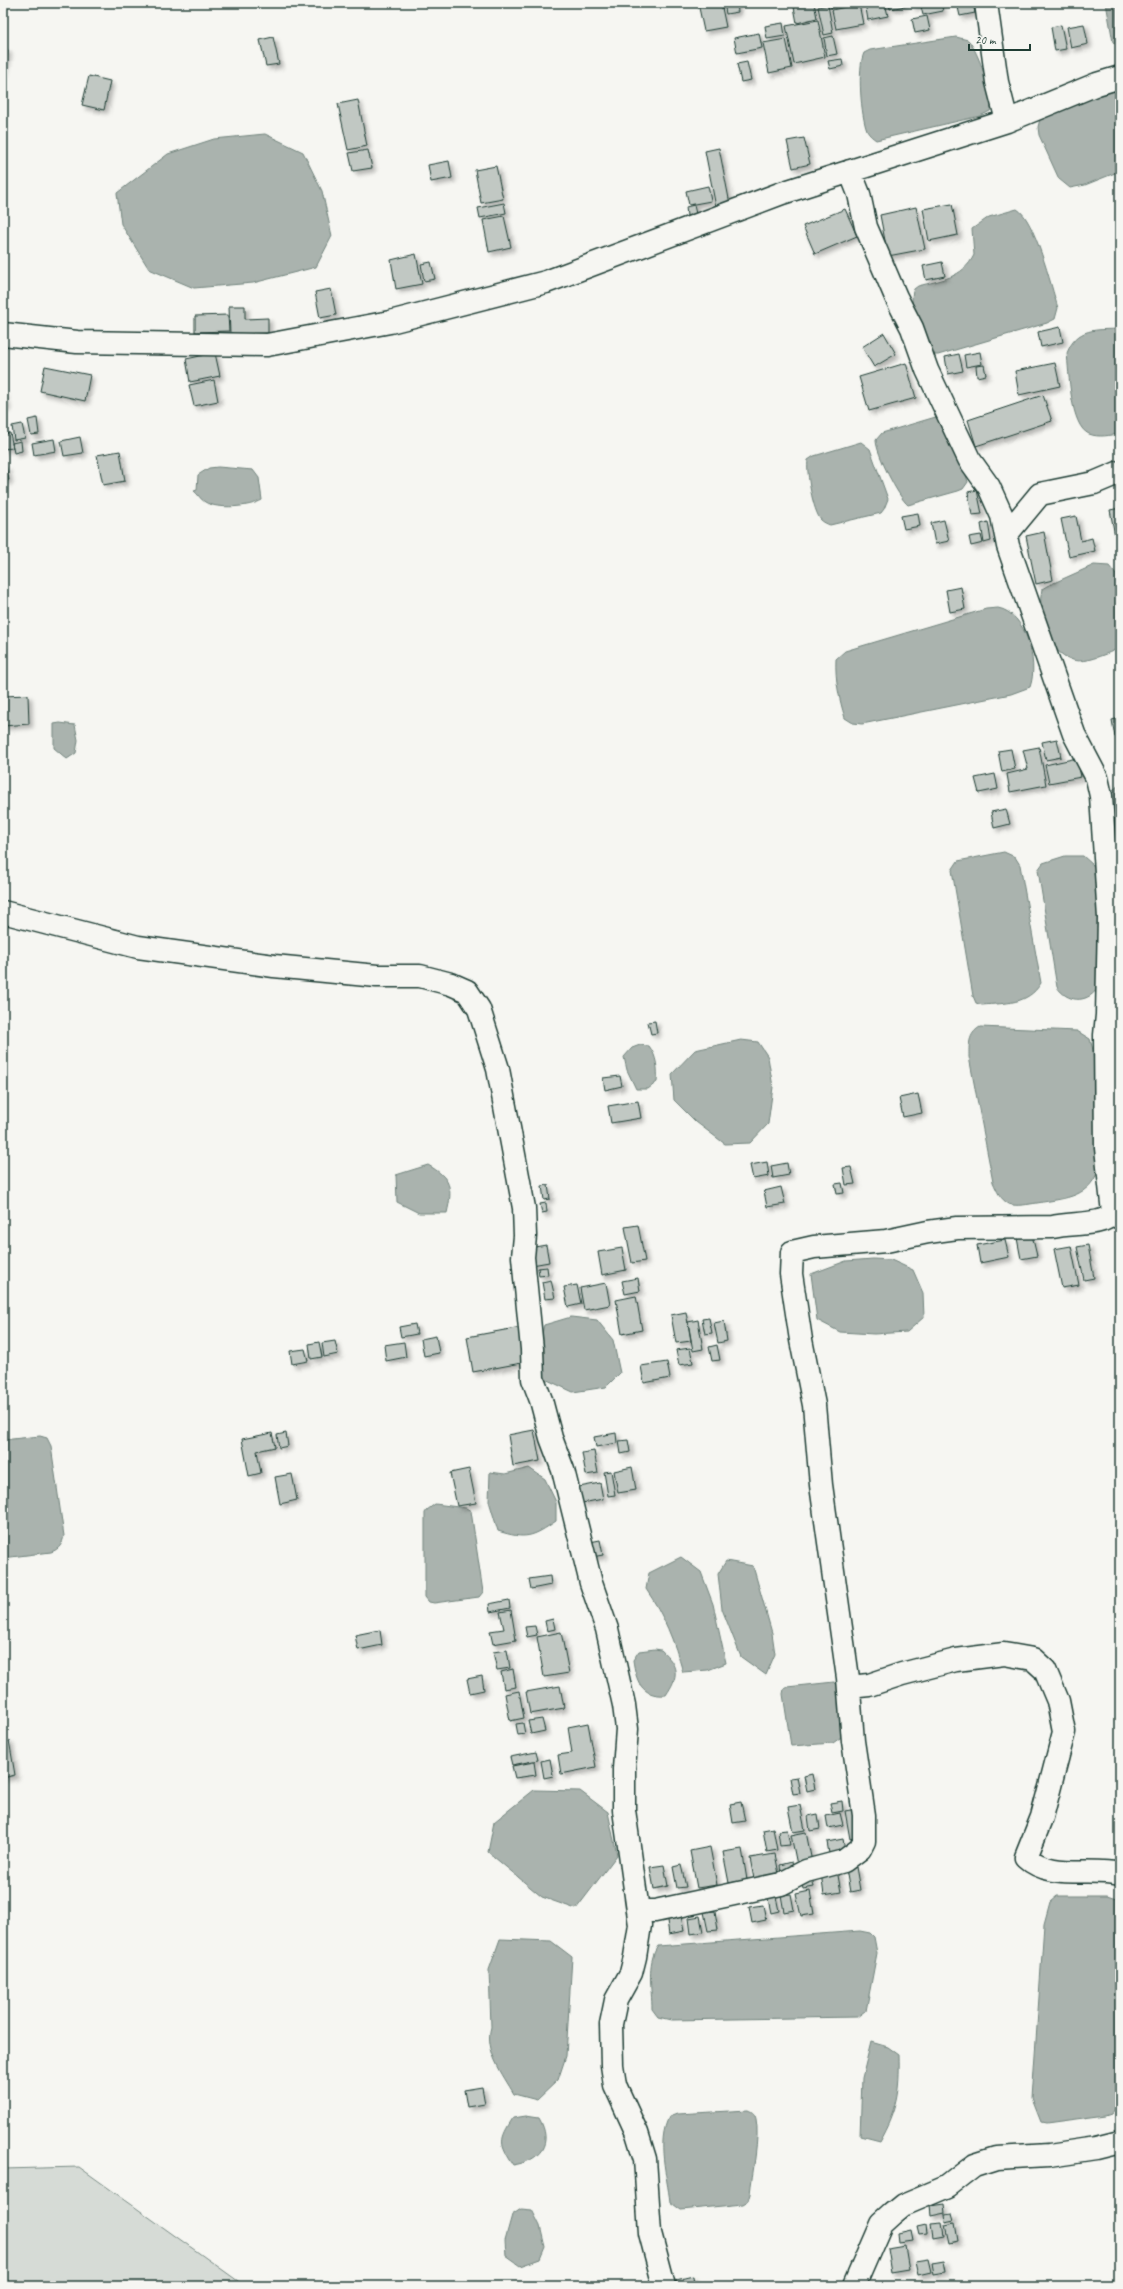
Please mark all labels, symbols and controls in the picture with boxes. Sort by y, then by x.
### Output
scale bar [969,26,1030,52]
text: 20 m [975,32,997,48]

